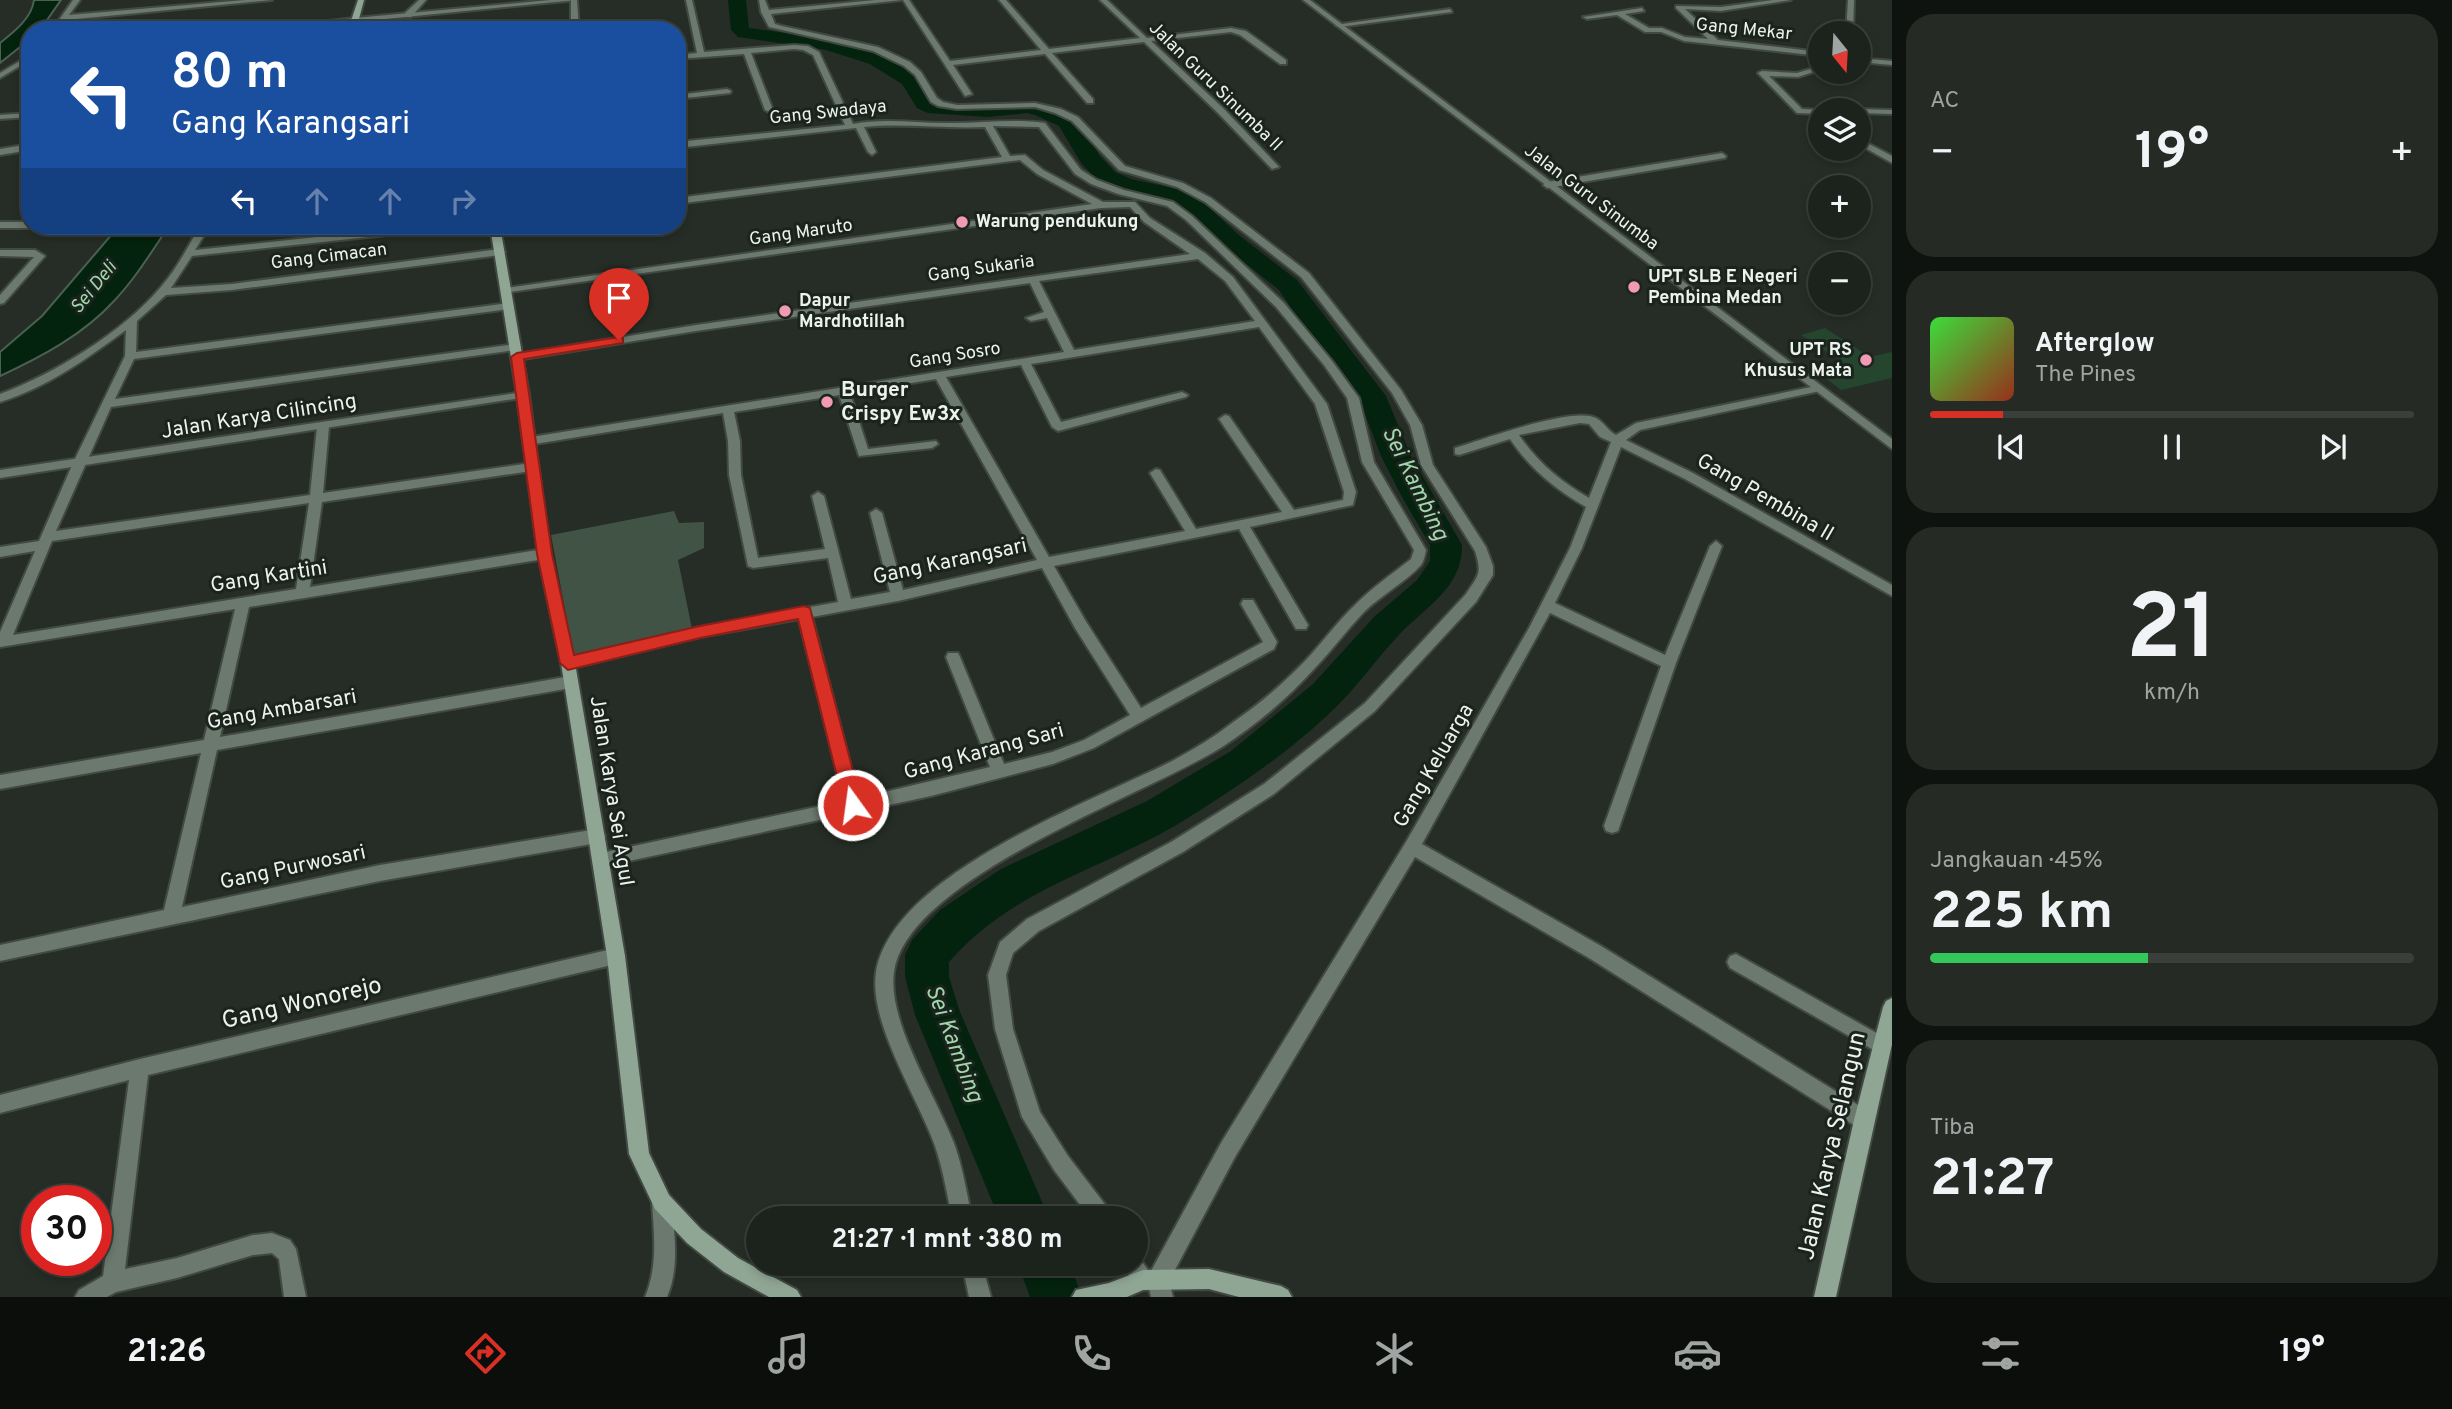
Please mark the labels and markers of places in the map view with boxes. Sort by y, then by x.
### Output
place label: Warung pendukung [976,211,1138,234]
marker: Warung pendukung [954,214,970,230]
place label: UPT SLB E Negeri Pembina Medan [1648,266,1798,310]
pin [589,268,649,340]
marker: UPT SLB E Negeri Pembina Medan [1626,279,1642,295]
place label: Dapur Mardhotillah [799,290,905,334]
marker: Dapur Mardhotillah [777,303,793,319]
place label: UPT RS Khusus Mata [1744,339,1852,383]
marker: UPT RS Khusus Mata [1858,352,1874,368]
place label: Burger Crispy Ew3x [841,377,961,428]
marker: Burger Crispy Ew3x [819,394,835,410]

